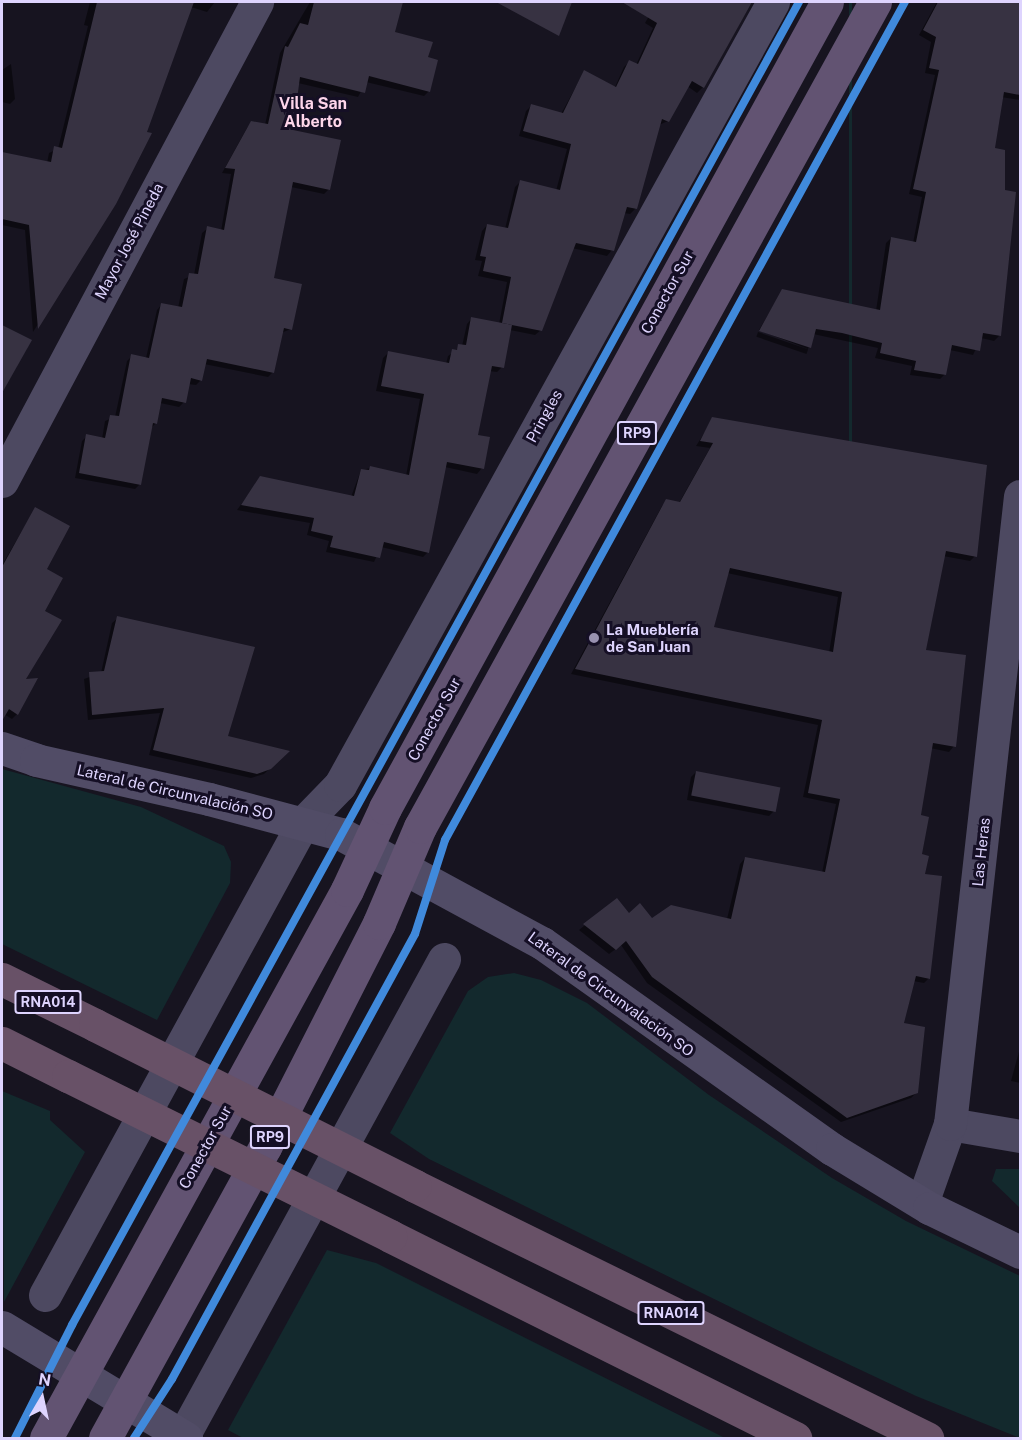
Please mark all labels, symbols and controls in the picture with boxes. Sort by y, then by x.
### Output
district label: Villa San Alberto [279,94,347,132]
street label: Mayor José Pineda [91,180,167,302]
street label: Conector Sur [637,247,697,337]
street label: Pringles [522,387,566,445]
road number: RP9 [616,422,658,444]
place label: La Mueblería de San Juan [606,620,699,655]
marker: La Mueblería de San Juan [587,631,601,645]
street label: Conector Sur [404,674,464,764]
street label: Lateral de Circunvalación SO [75,761,275,823]
street label: Las Heras [968,817,994,887]
street label: Lateral de Circunvalación SO [524,928,698,1060]
road number: RNA014 [14,991,82,1013]
street label: Conector Sur [175,1102,235,1192]
road number: RP9 [249,1126,291,1148]
road number: RNA014 [636,1302,706,1324]
north arrow [12,1368,72,1428]
text: N [37,1369,53,1390]

